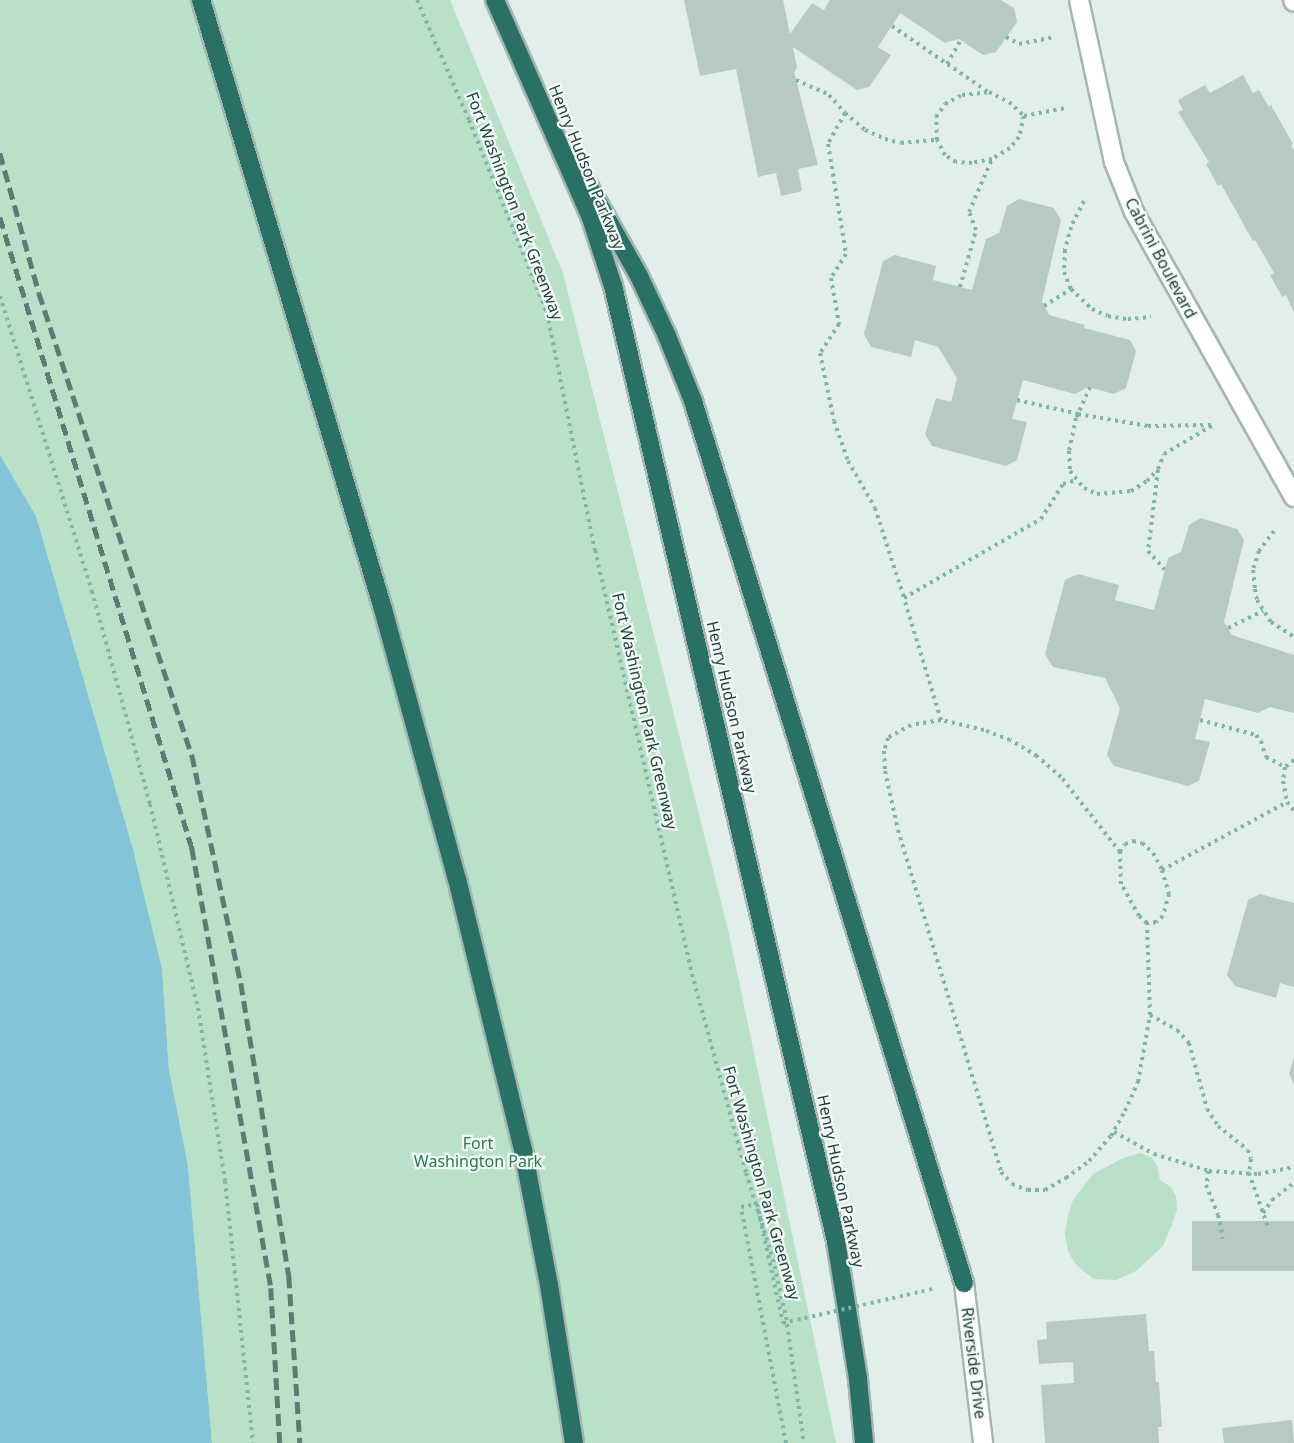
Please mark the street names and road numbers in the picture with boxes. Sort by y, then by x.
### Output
street label: Henry Hudson Parkway [545,82,629,252]
street label: Fort Washington Park Greenway [463,89,567,323]
street label: Cabrini Boulevard [1121,194,1201,322]
street label: Fort Washington Park Greenway [608,591,682,831]
street label: Henry Hudson Parkway [703,619,761,795]
street label: Fort Washington Park Greenway [719,1064,805,1302]
street label: Henry Hudson Parkway [813,1093,869,1269]
street label: Riverside Drive [958,1306,990,1420]

